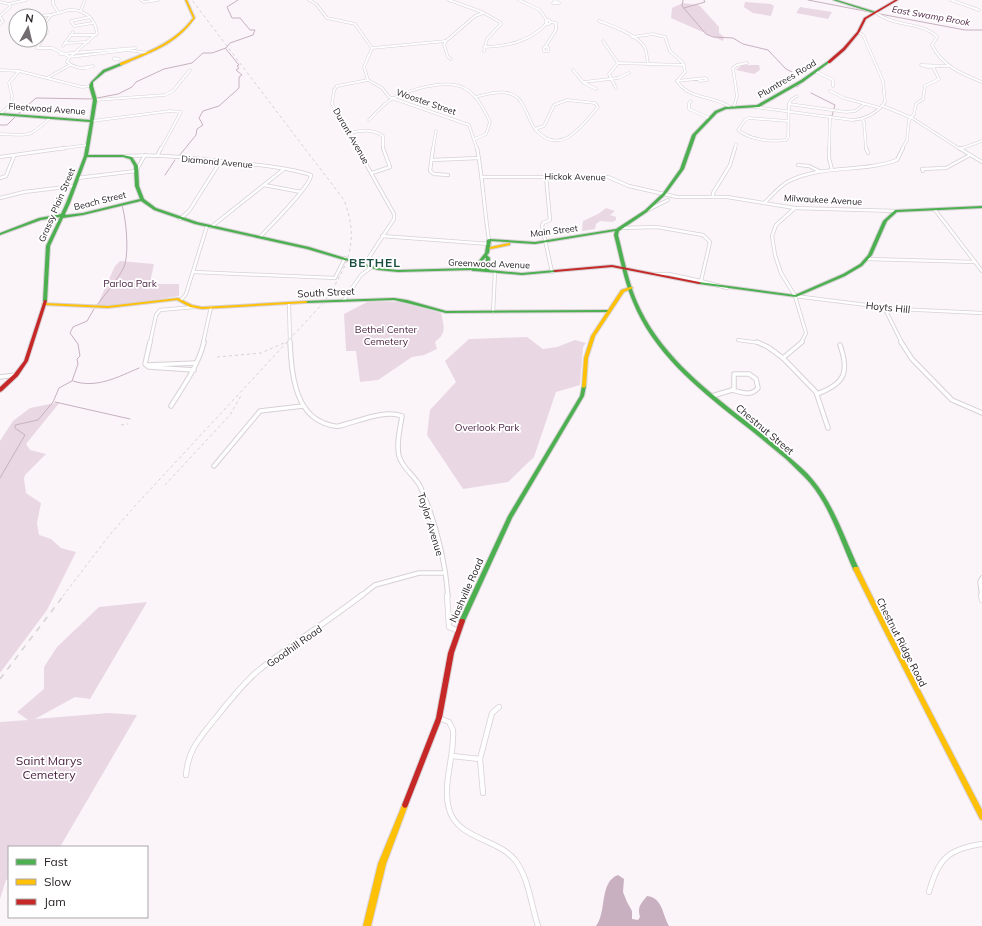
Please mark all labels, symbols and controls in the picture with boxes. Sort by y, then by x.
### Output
water label: East Swamp Brook [891,3,971,28]
north arrow [8,8,48,48]
text: N [24,11,34,26]
street label: Plumtrees Road [756,57,818,100]
street label: Wooster Street [395,86,458,117]
street label: Fleetwood Avenue [8,100,86,117]
street label: Durant Avenue [331,106,372,166]
street label: Diamond Avenue [181,153,253,170]
street label: Grassy Plain Street [36,166,78,244]
street label: Hickok Avenue [544,170,606,183]
street label: Beach Street [73,189,127,212]
street label: Milwaukee Avenue [784,192,863,207]
street label: Main Street [530,222,578,239]
district label: BETHEL [349,255,401,270]
street label: Greenwood Avenue [448,257,530,270]
park label: Parloa Park [103,277,158,290]
street label: South Street [297,284,355,300]
street label: Hoyts Hill [865,299,911,316]
park label: Bethel Center Cemetery [355,323,418,348]
street label: Chestnut Street [733,401,797,458]
park label: Overlook Park [455,421,520,434]
street label: Taylor Avenue [415,491,446,557]
street label: Nashville Road [446,556,486,624]
street label: Chestnut Ridge Road [873,596,930,689]
street label: Goodhill Road [264,622,325,670]
park label: Saint Marys Cemetery [16,753,82,782]
legend [8,846,148,918]
text: Fast [44,854,68,869]
text: Slow [44,874,72,889]
text: Jam [44,894,66,909]

